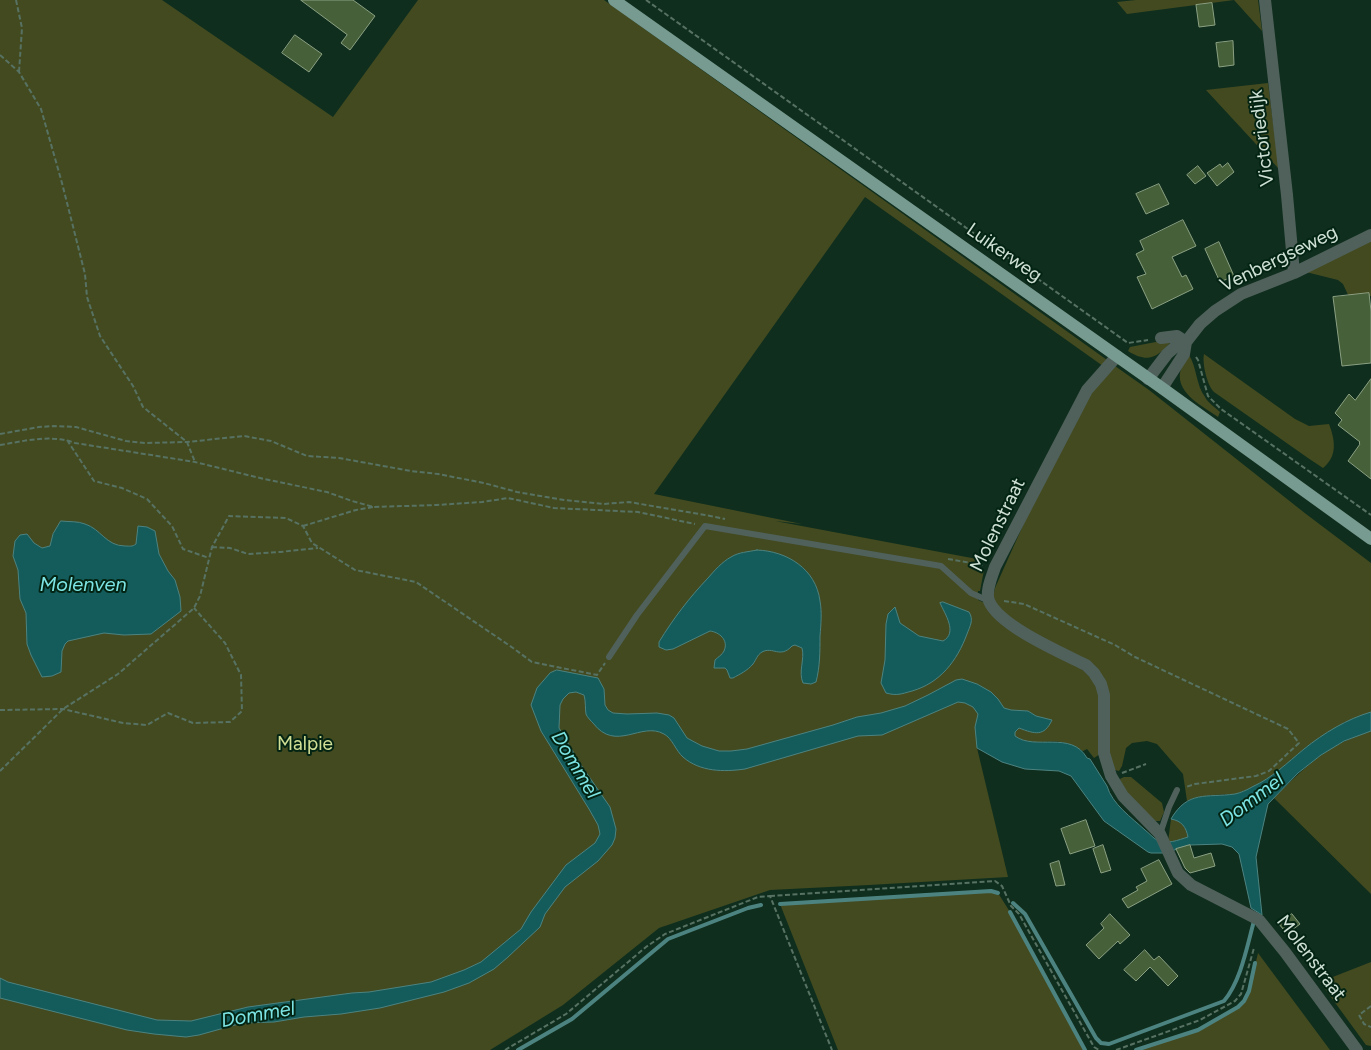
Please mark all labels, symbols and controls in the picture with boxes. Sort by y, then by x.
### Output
street label: Victoriedijk [1245,88,1279,188]
street label: Luikerweg [962,219,1046,287]
street label: Venbergseweg [1217,221,1341,297]
street label: Molenstraat [966,474,1030,576]
water label: Molenven [39,573,127,597]
water label: Dommel [545,727,605,803]
park label: Malpie [277,733,333,755]
water label: Dommel [1215,768,1289,832]
street label: Molenstraat [1271,911,1351,1005]
water label: Dommel [219,997,297,1033]

